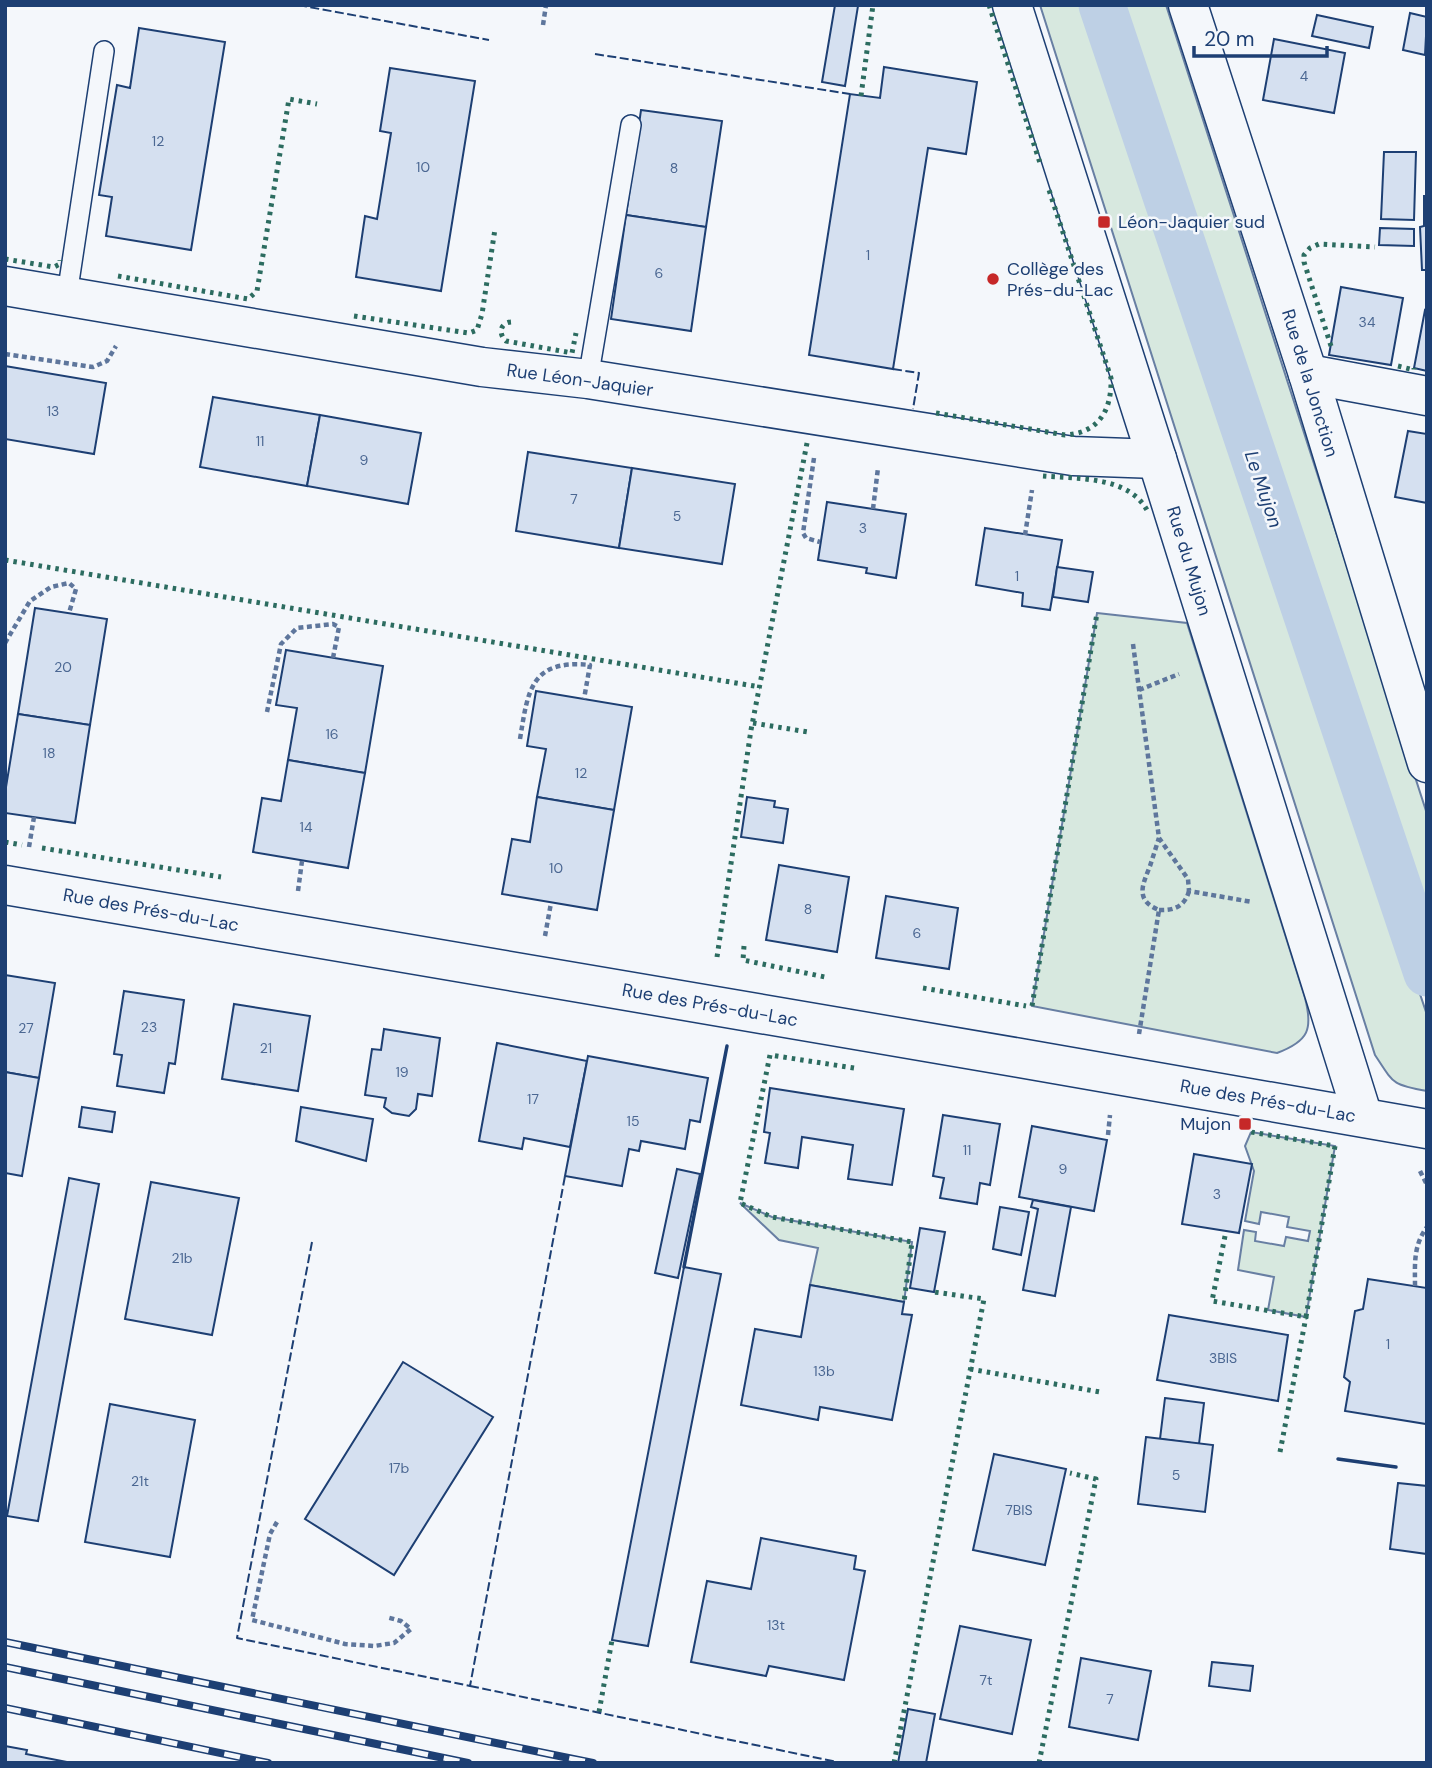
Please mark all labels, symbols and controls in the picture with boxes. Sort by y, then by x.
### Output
scale bar [1194,14,1327,58]
text: 20 m [1204,25,1255,53]
house number: 4 [1300,67,1309,85]
house number: 12 [152,132,164,150]
house number: 10 [416,158,430,176]
house number: 8 [670,159,678,177]
place label: Léon-Jaquier sud [1118,210,1265,234]
marker: Léon-Jaquier sud [1096,214,1112,230]
house number: 1 [866,246,870,264]
place label: Collège des Prés-du-Lac [1007,257,1114,302]
house number: 6 [655,264,663,282]
marker: Collège des Prés-du-Lac [985,271,1001,287]
street label: Rue de la Jonction [1276,306,1344,460]
house number: 34 [1359,313,1376,331]
street label: Rue Léon-Jaquier [505,358,655,402]
house number: 13 [47,402,59,420]
house number: 11 [256,432,264,450]
water label: Le Mujon [1239,447,1288,531]
house number: 9 [360,451,369,469]
house number: 7 [570,490,578,508]
street label: Rue du Mujon [1161,503,1217,619]
house number: 5 [673,507,681,525]
house number: 3 [859,519,867,537]
house number: 1 [1015,567,1019,585]
house number: 20 [54,658,72,676]
house number: 16 [325,725,339,743]
house number: 18 [43,744,55,762]
house number: 12 [575,764,587,782]
house number: 14 [300,818,313,836]
house number: 10 [549,859,563,877]
street label: Rue des Prés-du-Lac [61,883,241,937]
house number: 8 [804,900,812,918]
house number: 6 [913,924,921,942]
street label: Rue des Prés-du-Lac [620,978,800,1032]
house number: 23 [141,1018,157,1036]
house number: 27 [18,1019,34,1037]
house number: 21 [260,1039,272,1057]
house number: 19 [395,1063,409,1081]
street label: Rue des Prés-du-Lac [1178,1074,1358,1128]
house number: 17 [527,1090,539,1108]
house number: 15 [627,1112,639,1130]
place label: Mujon [1180,1112,1231,1136]
marker: Mujon [1237,1116,1253,1132]
house number: 11 [963,1141,971,1159]
house number: 9 [1059,1160,1068,1178]
house number: 3 [1213,1185,1221,1203]
house number: 21b [171,1249,193,1267]
house number: 1 [1386,1335,1390,1353]
house number: 3BIS [1209,1349,1237,1367]
house number: 13b [813,1362,835,1380]
house number: 17b [389,1459,410,1477]
house number: 5 [1172,1466,1180,1484]
house number: 21t [131,1472,149,1490]
house number: 7BIS [1005,1501,1033,1519]
house number: 13t [767,1616,785,1634]
house number: 7t [980,1671,992,1689]
house number: 7 [1106,1690,1114,1708]

